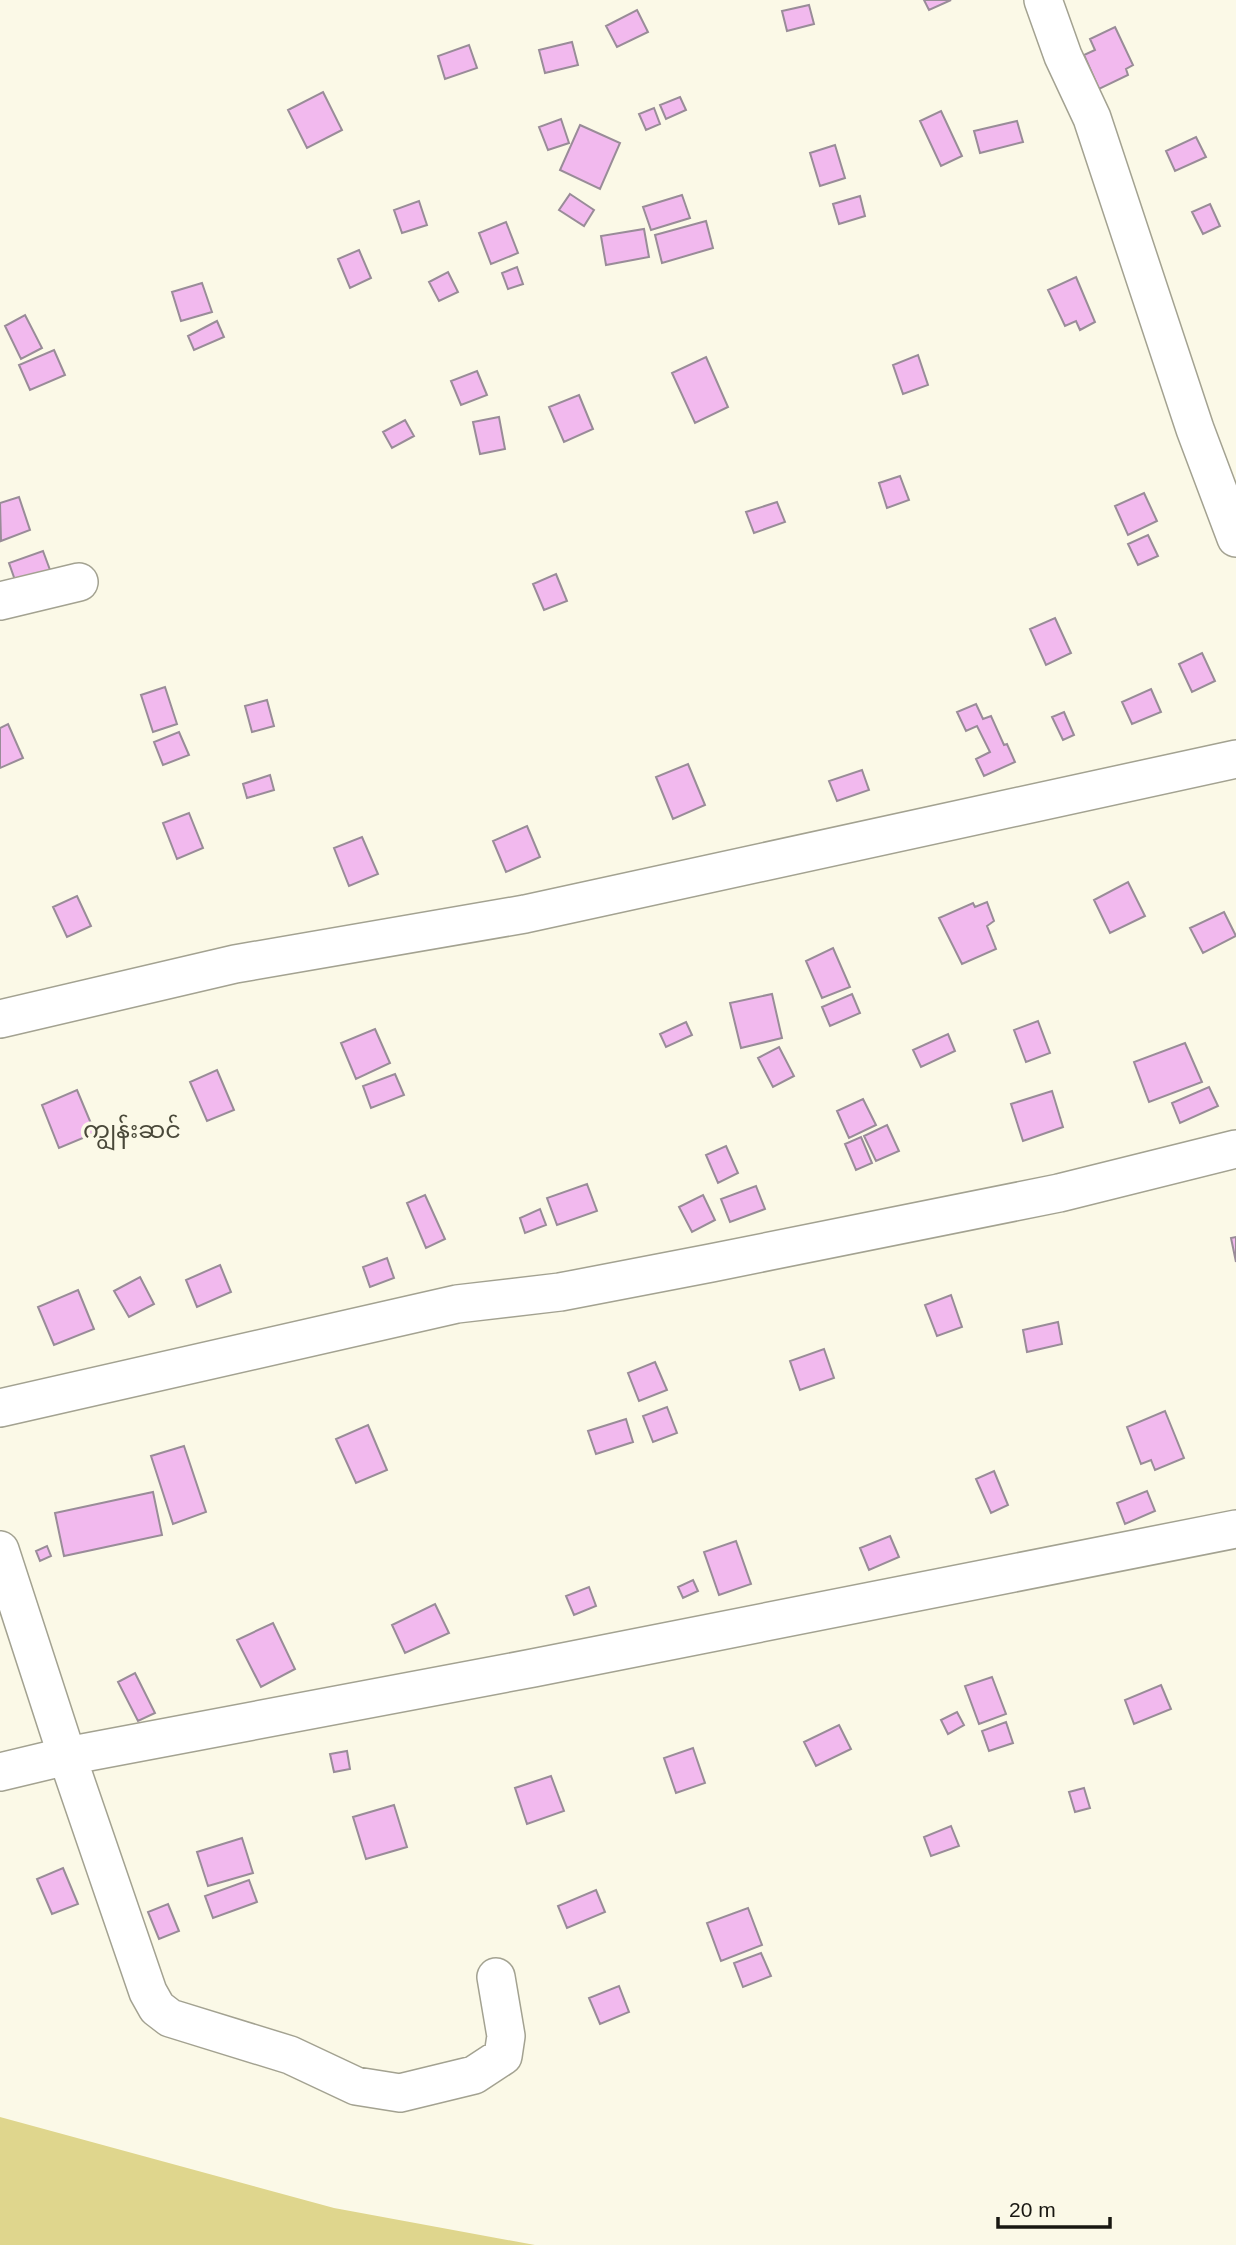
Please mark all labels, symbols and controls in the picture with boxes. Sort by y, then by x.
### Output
district label: ကျွန်းဆင် [83,1114,181,1151]
scale bar [998,2186,1110,2230]
text: 20 m [1009,2198,1056,2221]

